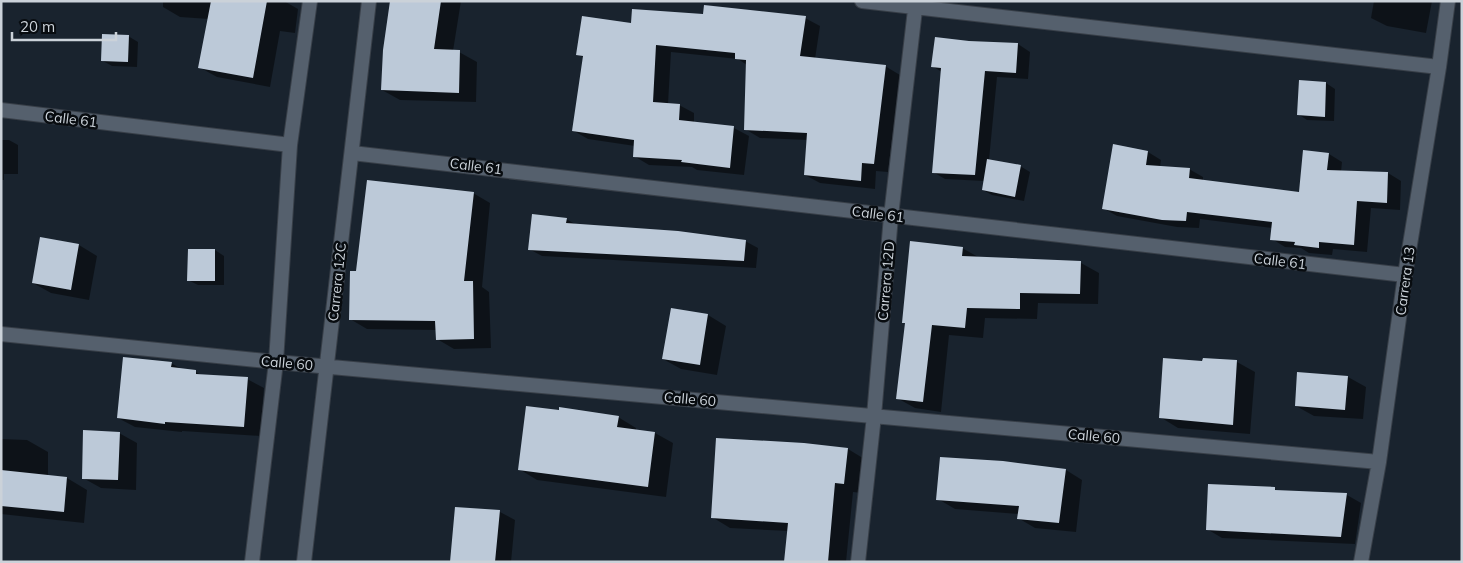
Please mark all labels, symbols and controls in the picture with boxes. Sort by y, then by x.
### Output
scale bar [12,10,116,42]
text: 20 m [20,17,55,36]
street label: Calle 61 [44,107,98,131]
street label: Calle 61 [449,154,503,178]
street label: Calle 61 [851,202,905,226]
street label: Carrera 12D [874,240,898,322]
street label: Carrera 12C [324,242,350,322]
street label: Carrera 13 [1391,245,1419,317]
street label: Calle 61 [1253,249,1307,273]
street label: Calle 60 [260,352,314,374]
street label: Calle 60 [663,388,717,410]
street label: Calle 60 [1067,425,1121,447]

